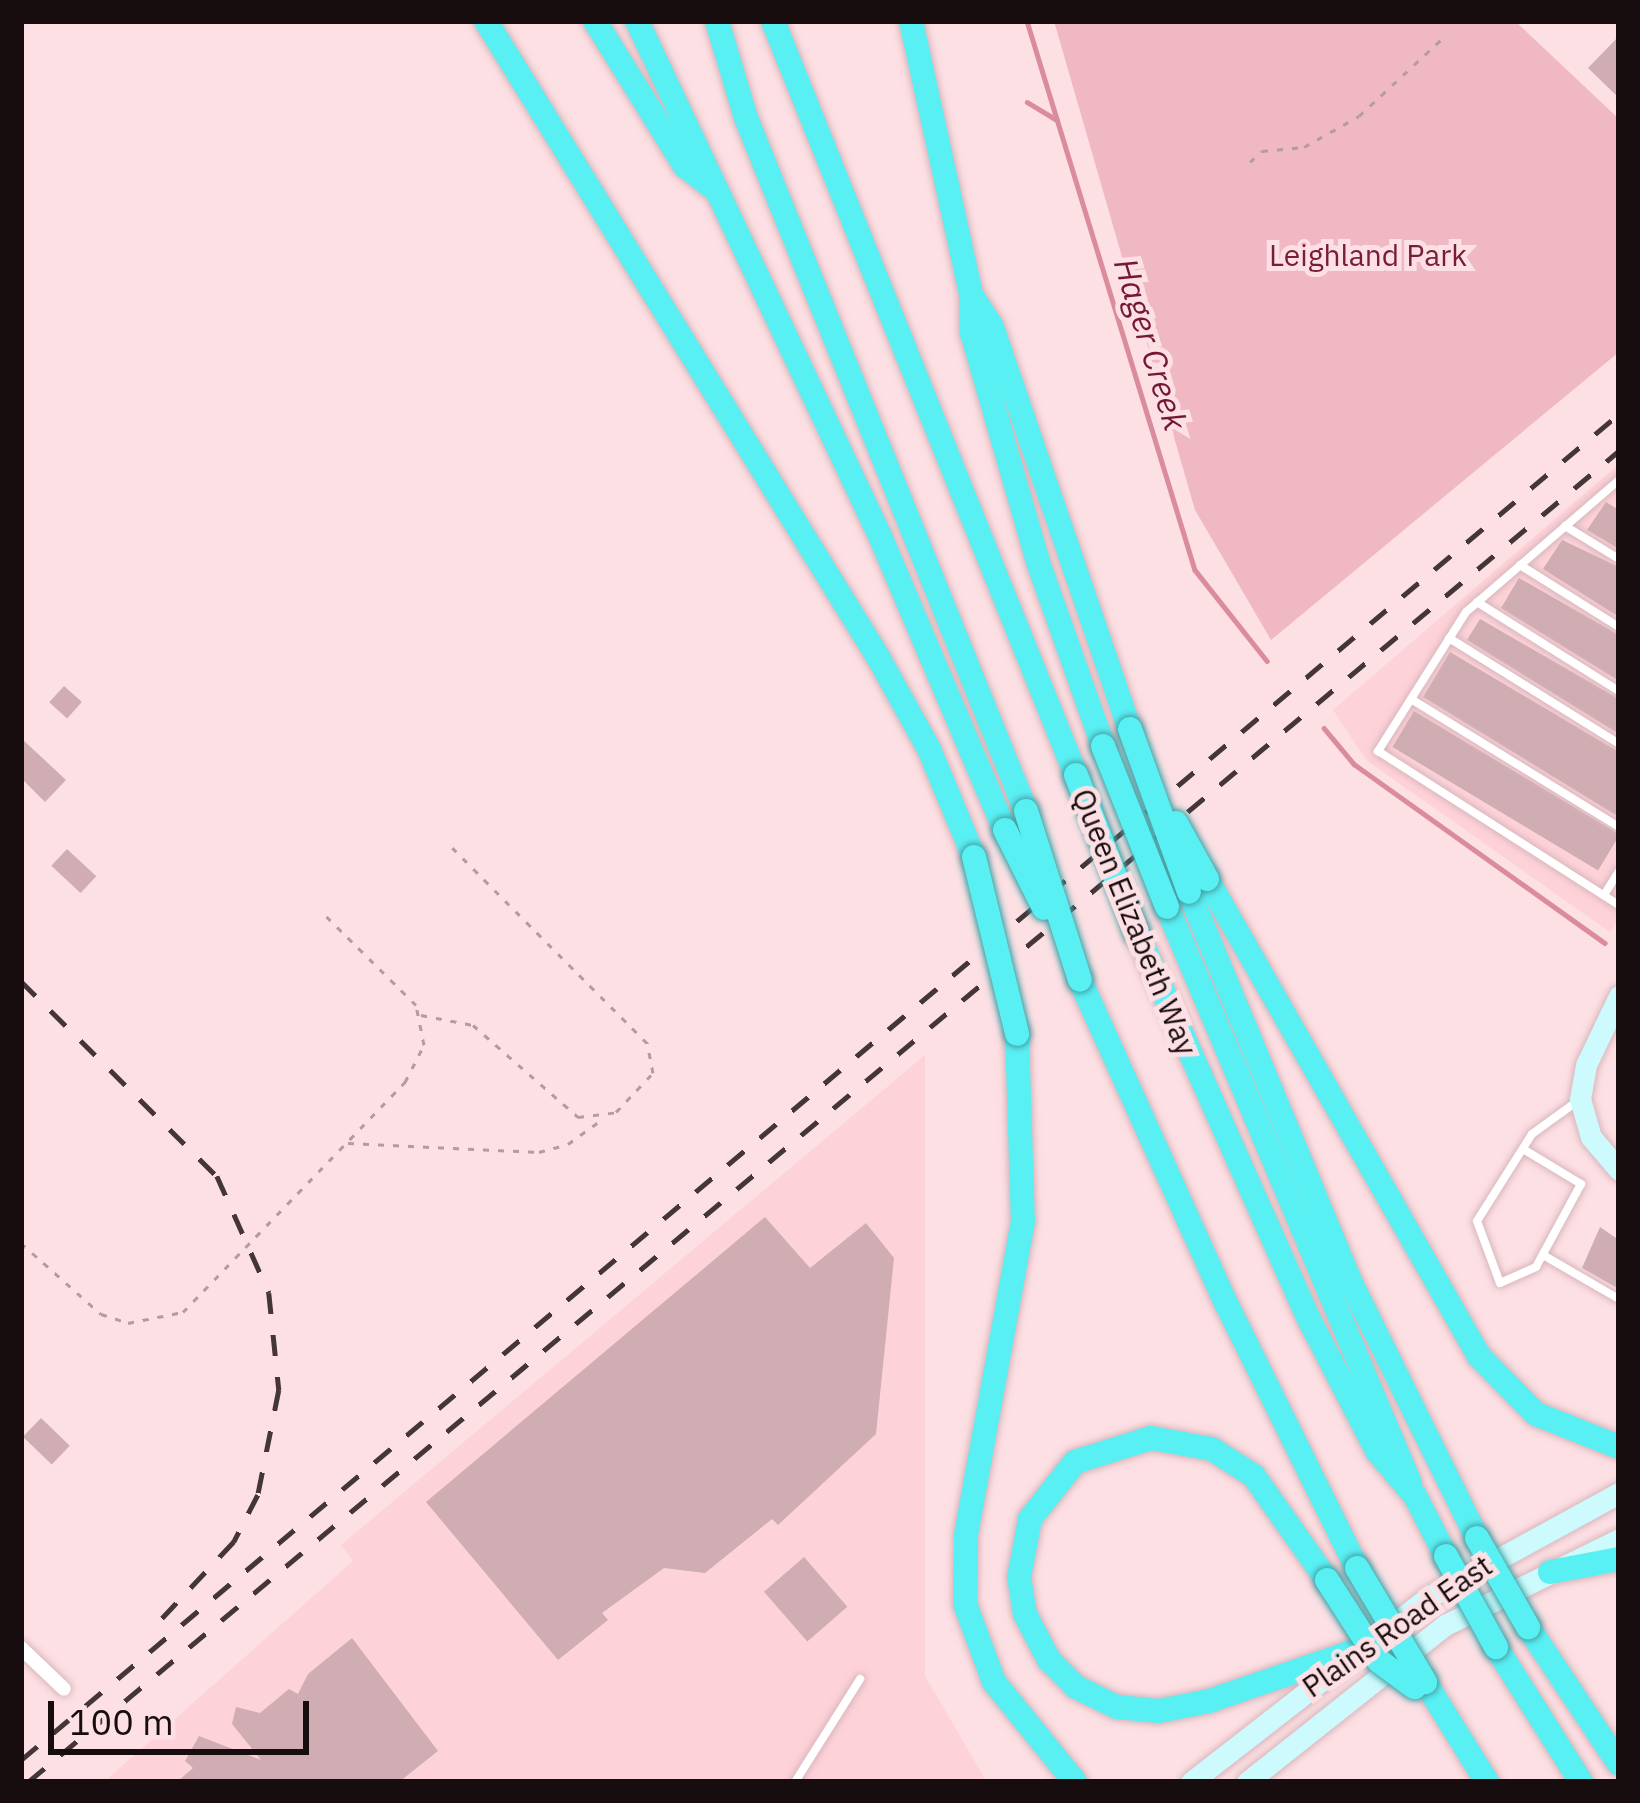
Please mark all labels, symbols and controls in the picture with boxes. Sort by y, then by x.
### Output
park label: Leighland Park [1269,237,1467,273]
water label: Hager Creek [1106,253,1196,435]
street label: Queen Elizabeth Way [1065,783,1205,1061]
street label: Plains Road East [1295,1547,1499,1705]
scale bar [54,1677,315,1751]
text: 100 m [69,1698,174,1745]

